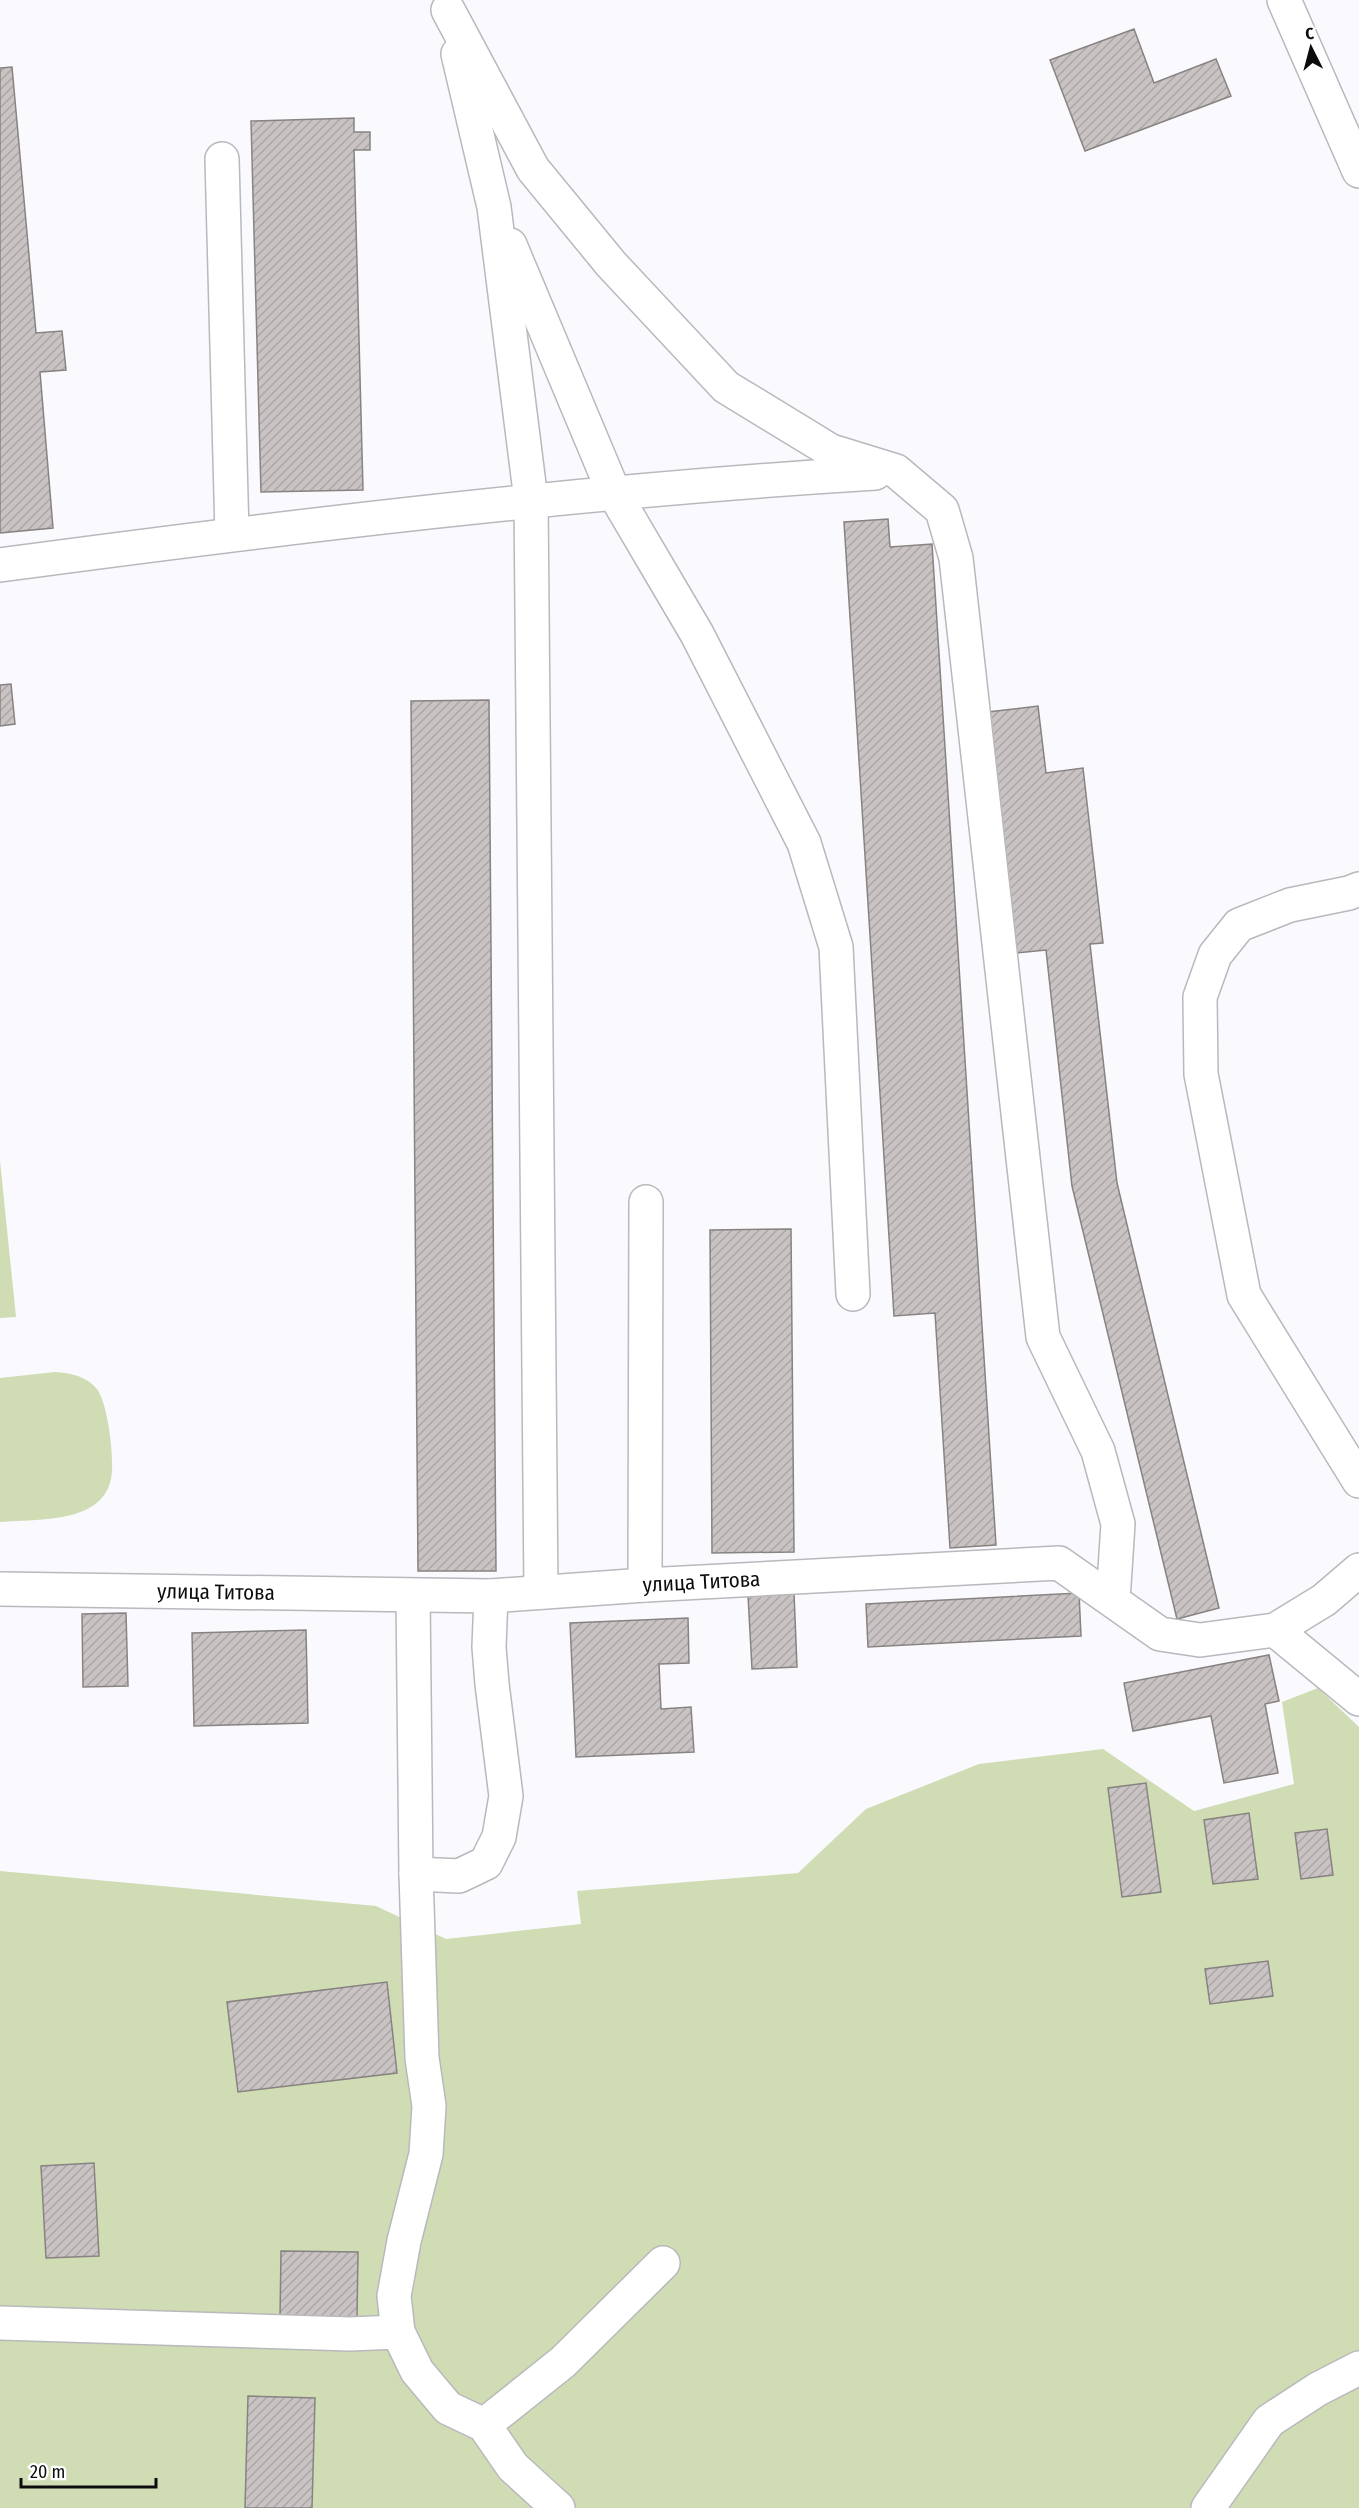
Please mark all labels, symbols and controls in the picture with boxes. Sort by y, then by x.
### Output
north arrow [1281,18,1341,78]
text: С [1304,24,1315,43]
street label: улица Титова [642,1566,761,1598]
street label: улица Титова [157,1578,275,1606]
scale bar [21,2451,156,2489]
text: 20 m [30,2461,65,2483]

